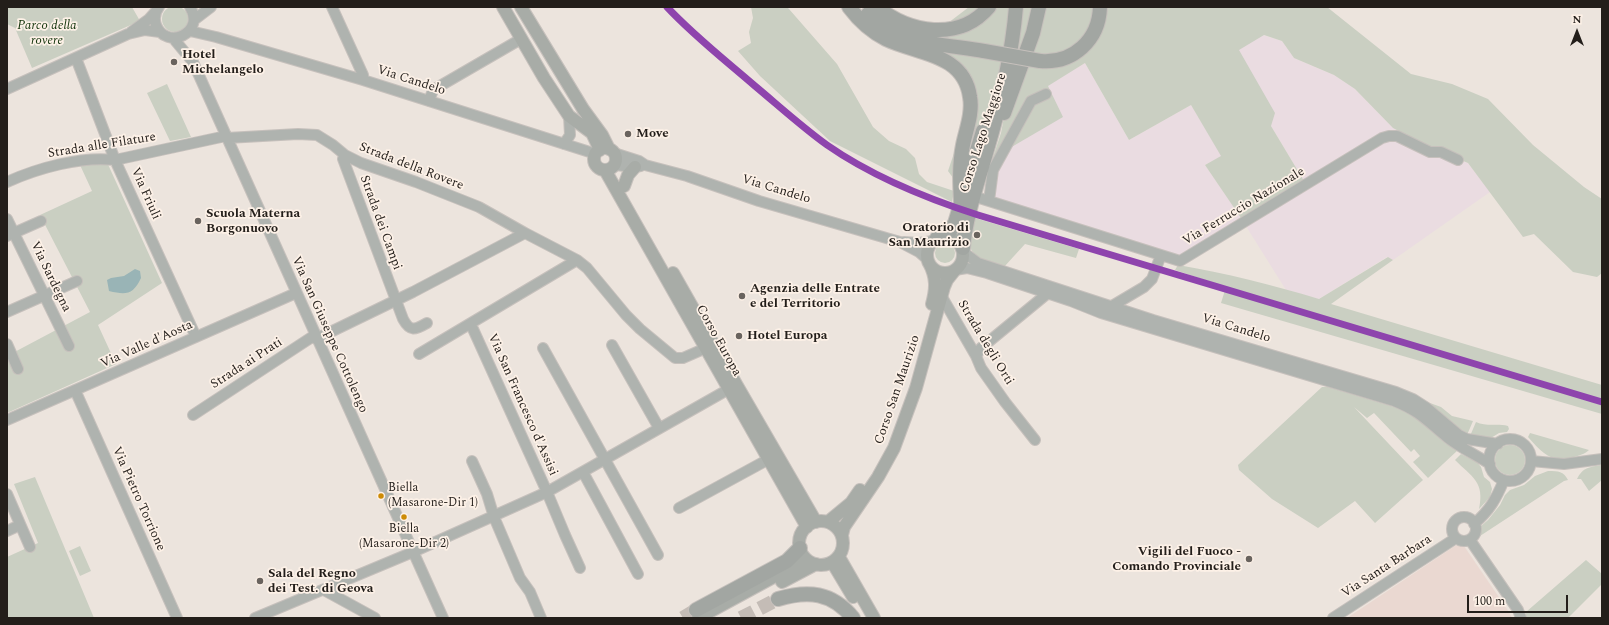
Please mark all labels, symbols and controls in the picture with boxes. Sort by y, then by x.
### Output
text: N [1573,11,1581,28]
north arrow [1557,12,1597,52]
park label: Parco della rovere [17,18,77,49]
place label: Hotel Michelangelo [182,47,264,78]
marker: Hotel Michelangelo [169,57,179,67]
street label: Via Candelo [375,63,447,99]
street label: Corso Lago Maggiore [957,71,1011,195]
place label: Move [636,126,669,142]
marker: Move [623,129,633,139]
street label: Strada alle Filature [47,130,157,162]
street label: Strada della Rovere [357,140,465,194]
street label: Via Ferruccio Nazionale [1180,164,1308,250]
street label: Via Friuli [127,166,163,222]
street label: Via Candelo [740,172,812,208]
street label: Strada dei Campi [356,174,404,272]
place label: Scuola Materna Borgonuovo [206,206,300,237]
marker: Scuola Materna Borgonuovo [193,216,203,226]
place label: Oratorio di San Maurizio [888,220,969,251]
marker: Oratorio di San Maurizio [972,230,982,240]
street label: Via Sardegna [26,239,74,315]
street label: Via San Giuseppe Cottolengo [287,254,371,416]
place label: Agenzia delle Entrate e del Territorio [750,281,880,312]
marker: Agenzia delle Entrate e del Territorio [737,291,747,301]
street label: Strada degli Orti [954,298,1016,388]
street label: Corso Europa [692,303,744,379]
street label: Via Candelo [1200,311,1272,347]
street label: Via Valle d'Aosta [99,318,195,372]
place label: Hotel Europa [747,328,827,344]
street label: Via San Francesco d'Assisi [484,331,560,479]
marker: Hotel Europa [734,331,744,341]
street label: Corso San Maurizio [872,333,924,447]
street label: Strada ai Prati [208,335,286,393]
street label: Via Pietro Torrione [108,444,168,554]
place label: Biella (Masarone-Dir 1) [388,482,478,510]
marker: Biella (Masarone-Dir 1) [376,491,386,501]
marker: Biella (Masarone-Dir 2) [399,512,409,522]
place label: Biella (Masarone-Dir 2) [359,523,449,551]
street label: Via Santa Barbara [1339,532,1435,602]
place label: Vigili del Fuoco - Comando Provinciale [1112,544,1241,575]
marker: Vigili del Fuoco - Comando Provinciale [1244,554,1254,564]
place label: Sala del Regno dei Test. di Geova [268,566,373,597]
marker: Sala del Regno dei Test. di Geova [255,576,265,586]
scale bar [1469,587,1570,613]
text: 100 m [1474,592,1505,611]

